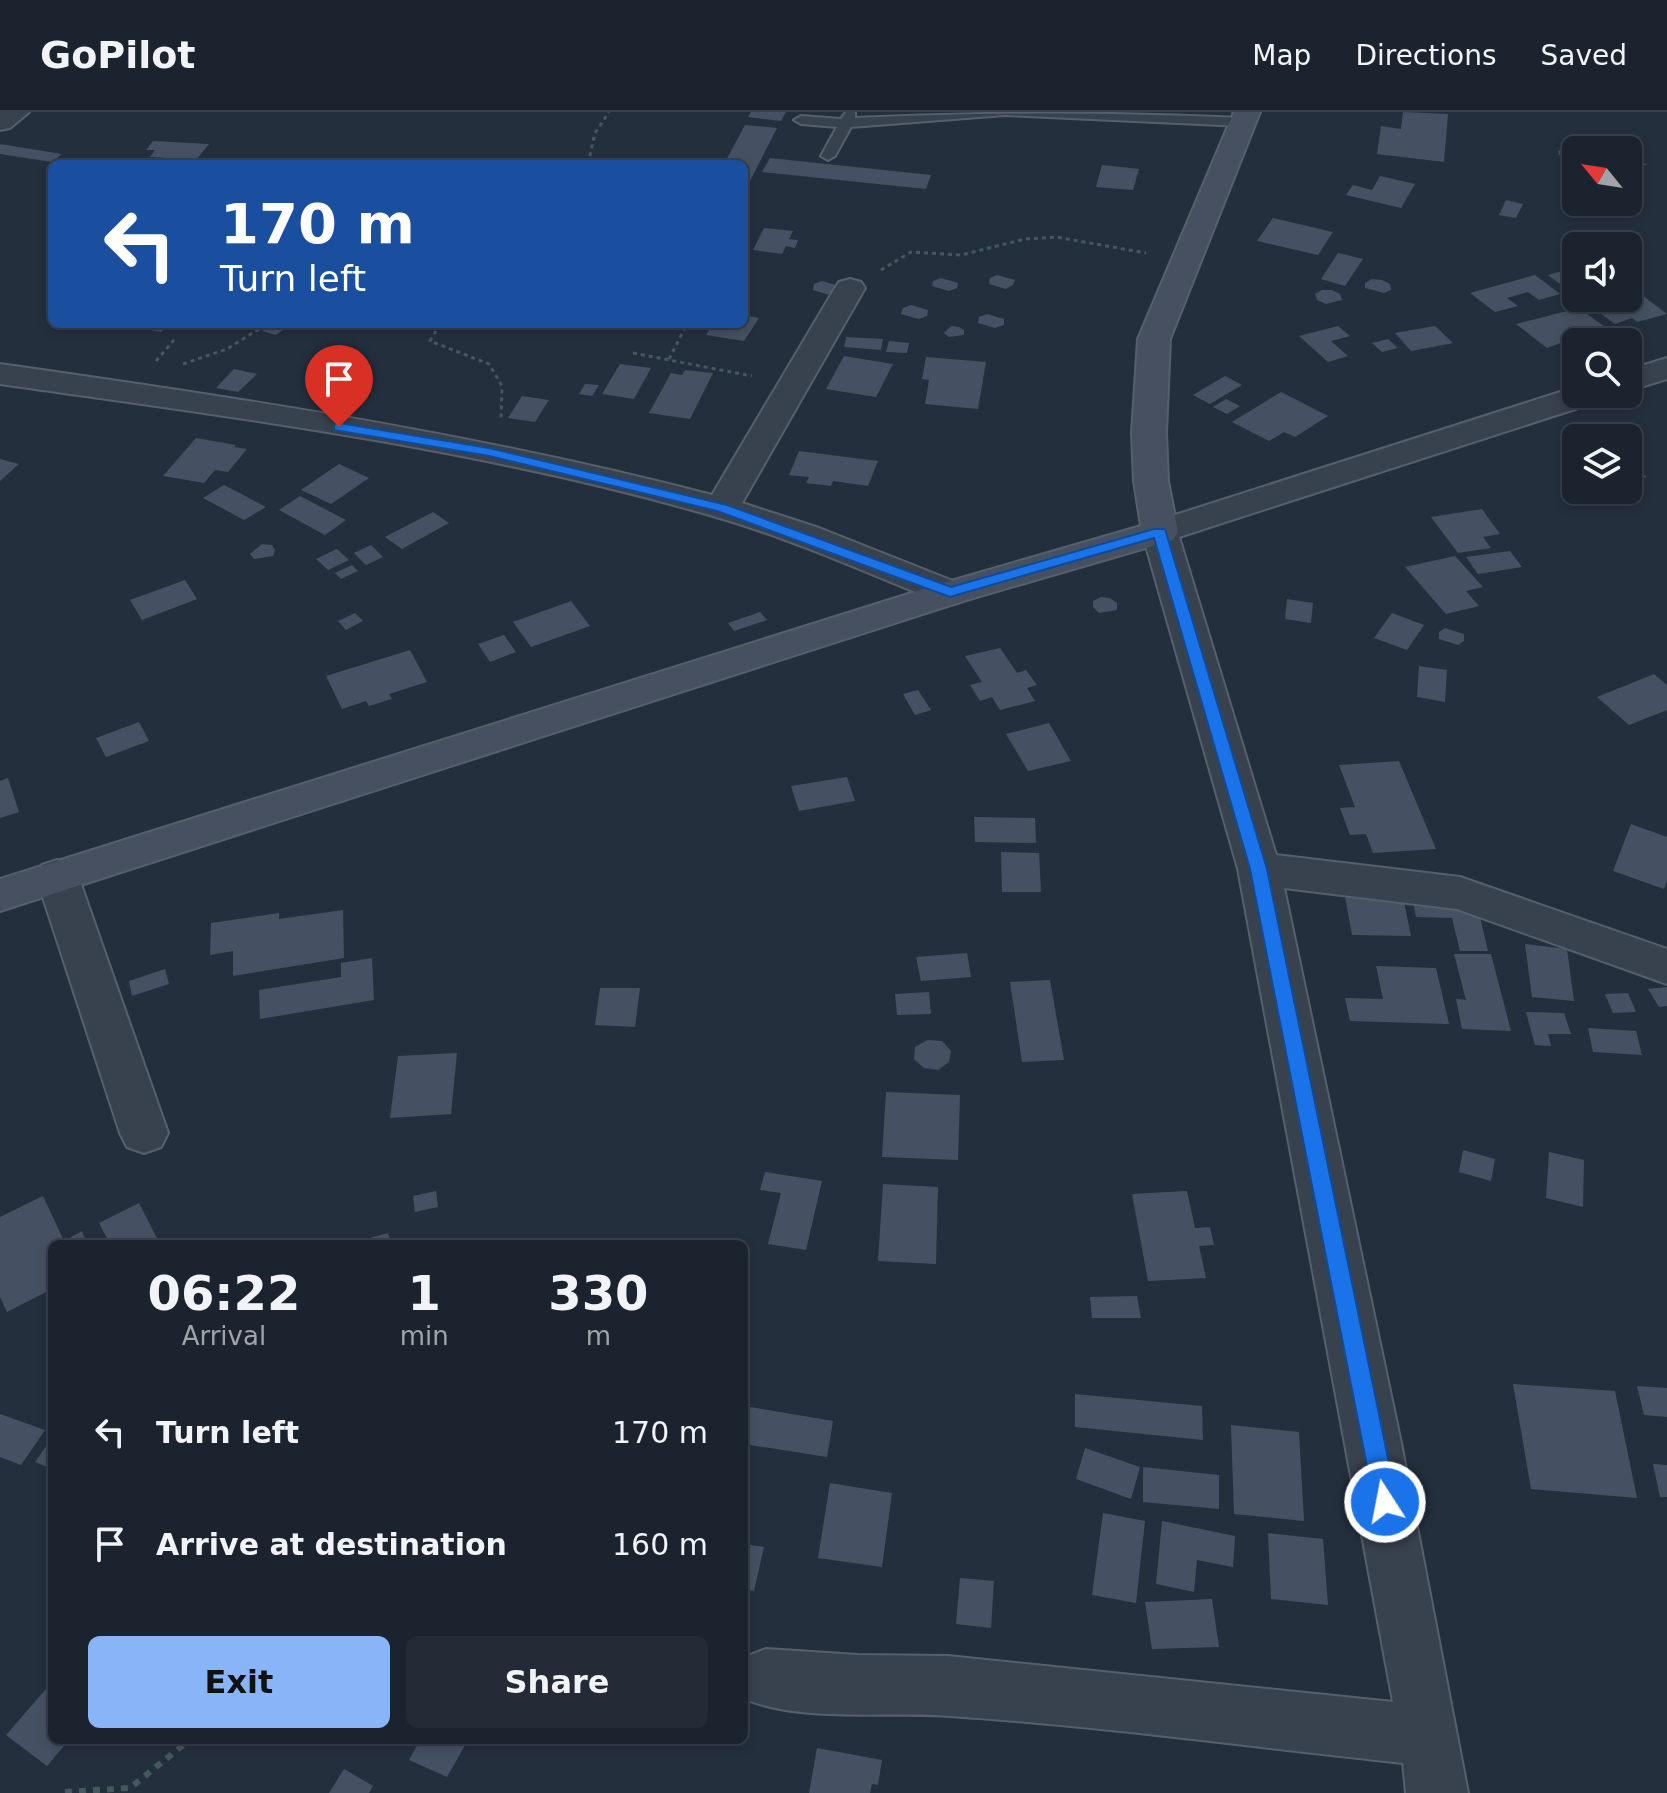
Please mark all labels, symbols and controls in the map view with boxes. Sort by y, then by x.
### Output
text: GoPilot [40,33,195,77]
text: Map [1252,39,1311,72]
text: Directions [1355,39,1496,72]
text: Saved [1540,39,1627,72]
north arrow [1562,136,1642,216]
map controls [1562,136,1642,504]
text: 170 m [220,191,415,256]
icon: left [88,192,192,296]
button: sound [1562,232,1642,312]
text: Turn left [220,258,366,299]
button: search [1562,328,1642,408]
pin [305,345,373,427]
icon: arrive [317,357,361,401]
button: layers [1562,424,1642,504]
text: 06:22 [147,1265,300,1321]
text: 1 [408,1265,441,1321]
text: 330 [548,1265,648,1321]
text: Arrival [182,1321,266,1351]
text: min [400,1321,449,1351]
text: m [586,1321,611,1351]
icon: left [88,1410,132,1454]
text: Turn left [156,1415,299,1450]
text: 170 m [612,1415,708,1450]
position arrow [1343,1460,1427,1544]
icon: arrive [88,1522,132,1566]
text: Arrive at destination [156,1527,507,1562]
text: 160 m [612,1527,708,1562]
button: Exit [88,1636,390,1728]
button: Share [406,1636,708,1728]

